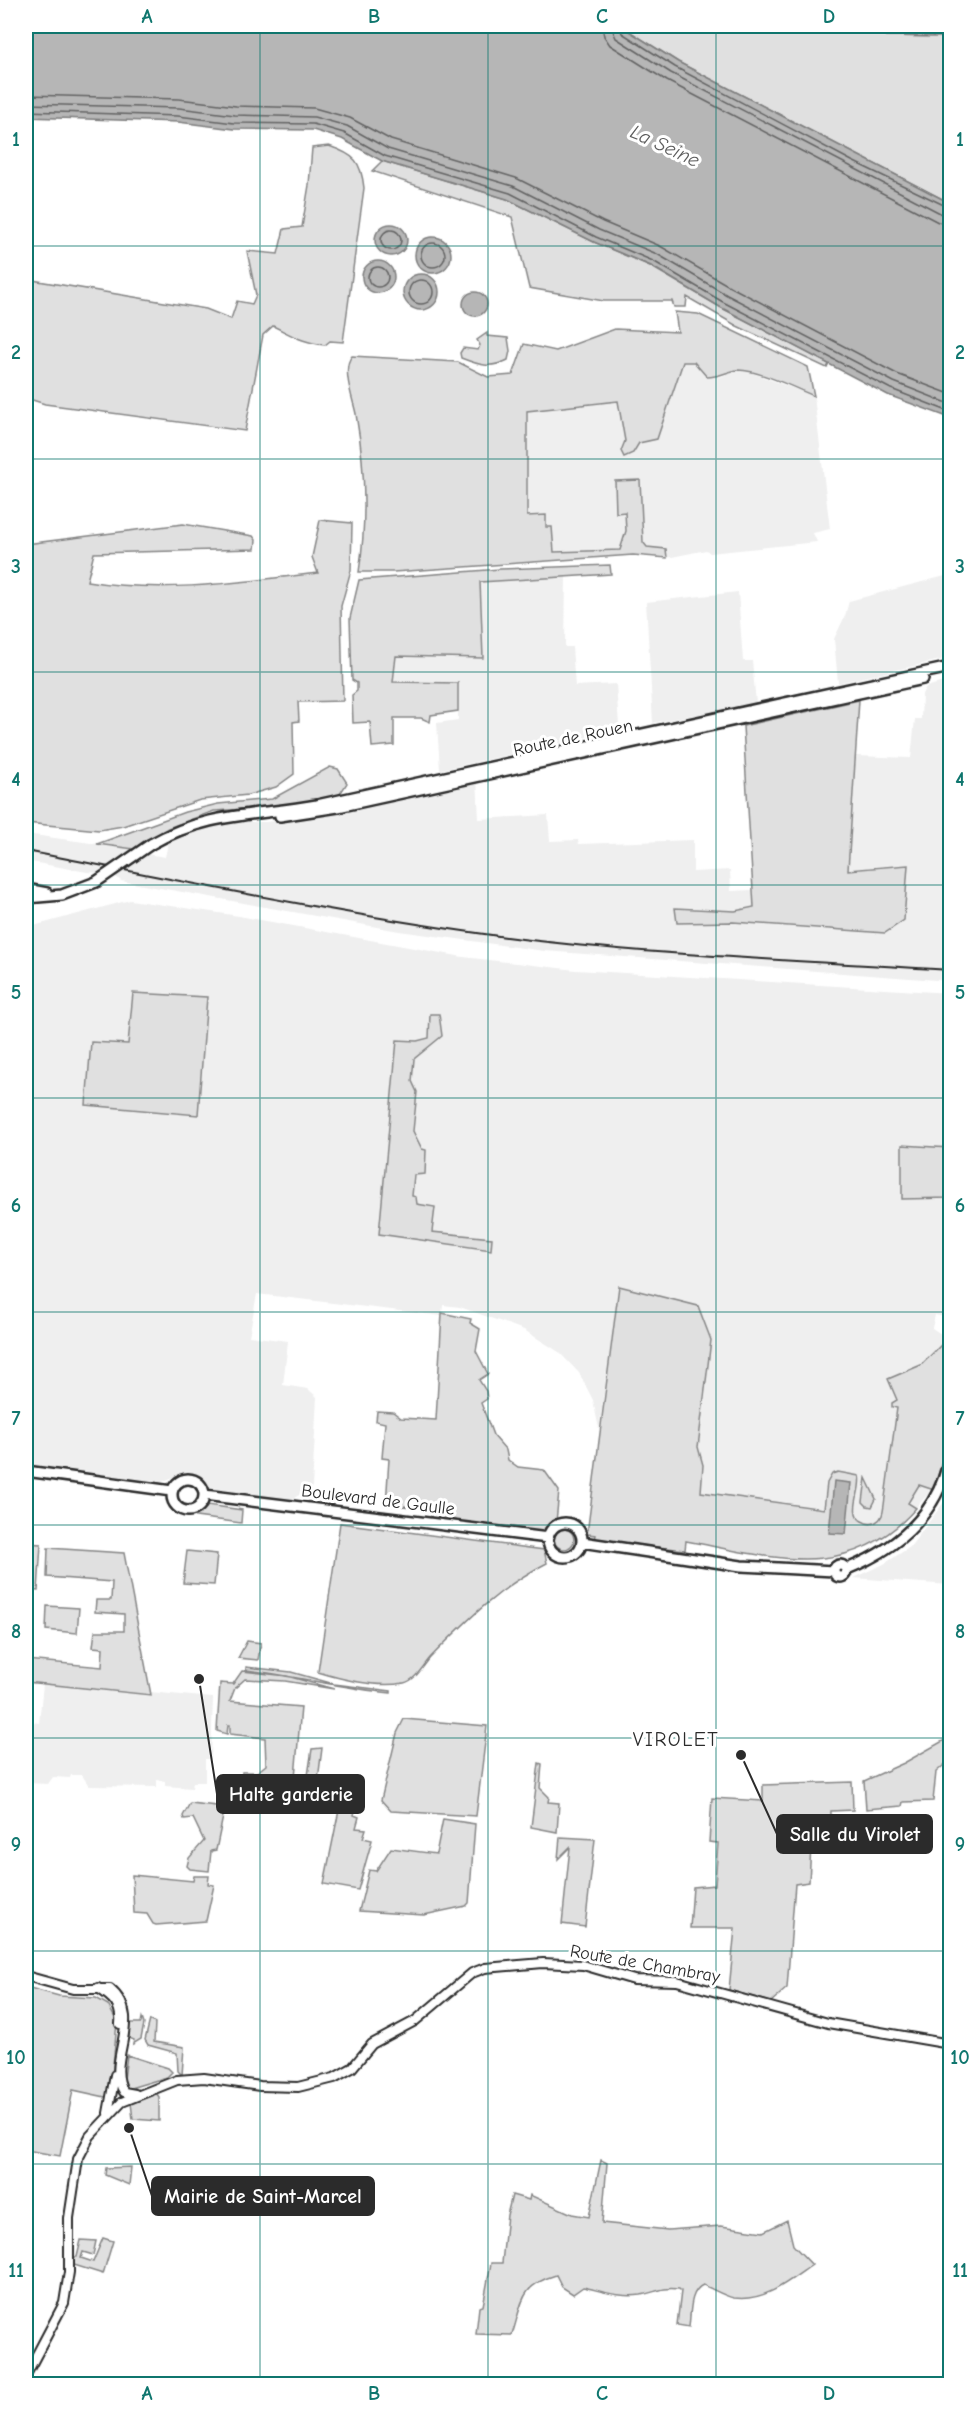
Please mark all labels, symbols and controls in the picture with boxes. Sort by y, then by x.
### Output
text: A [141,5,153,28]
text: B [368,5,380,28]
text: C [596,5,608,28]
text: D [823,5,835,28]
water label: La Seine [627,120,703,172]
text: 1 [12,128,20,151]
text: 1 [956,128,964,151]
text: 2 [11,341,21,364]
text: 2 [955,341,965,364]
text: 3 [11,555,21,578]
text: 3 [955,555,965,578]
street label: Route de Rouen [511,715,635,761]
text: 4 [11,768,21,791]
text: 4 [955,768,965,791]
text: 5 [11,981,21,1004]
text: 5 [955,981,965,1004]
text: 6 [11,1194,21,1217]
text: 6 [955,1194,965,1217]
text: 7 [12,1407,21,1430]
text: 7 [956,1407,965,1430]
street label: Boulevard de Gaulle [300,1480,456,1520]
text: 8 [11,1620,21,1643]
text: 8 [955,1620,965,1643]
district label: VIROLET [633,1728,719,1751]
callout: Halte garderie [217,1775,364,1813]
text: Halte garderie [229,1783,353,1806]
callout: Salle du Virolet [777,1815,932,1853]
text: Salle du Virolet [790,1823,921,1846]
text: 9 [11,1833,21,1856]
text: 9 [955,1833,965,1856]
street label: Route de Chambray [568,1940,723,1988]
text: 10 [6,2046,26,2069]
text: 10 [950,2046,970,2069]
callout: Mairie de Saint-Marcel [152,2177,374,2215]
text: Mairie de Saint-Marcel [164,2185,362,2208]
text: 11 [8,2259,24,2282]
text: 11 [952,2259,968,2282]
text: A [141,2382,153,2405]
text: B [368,2382,380,2405]
text: C [596,2382,608,2405]
text: D [823,2382,835,2405]

